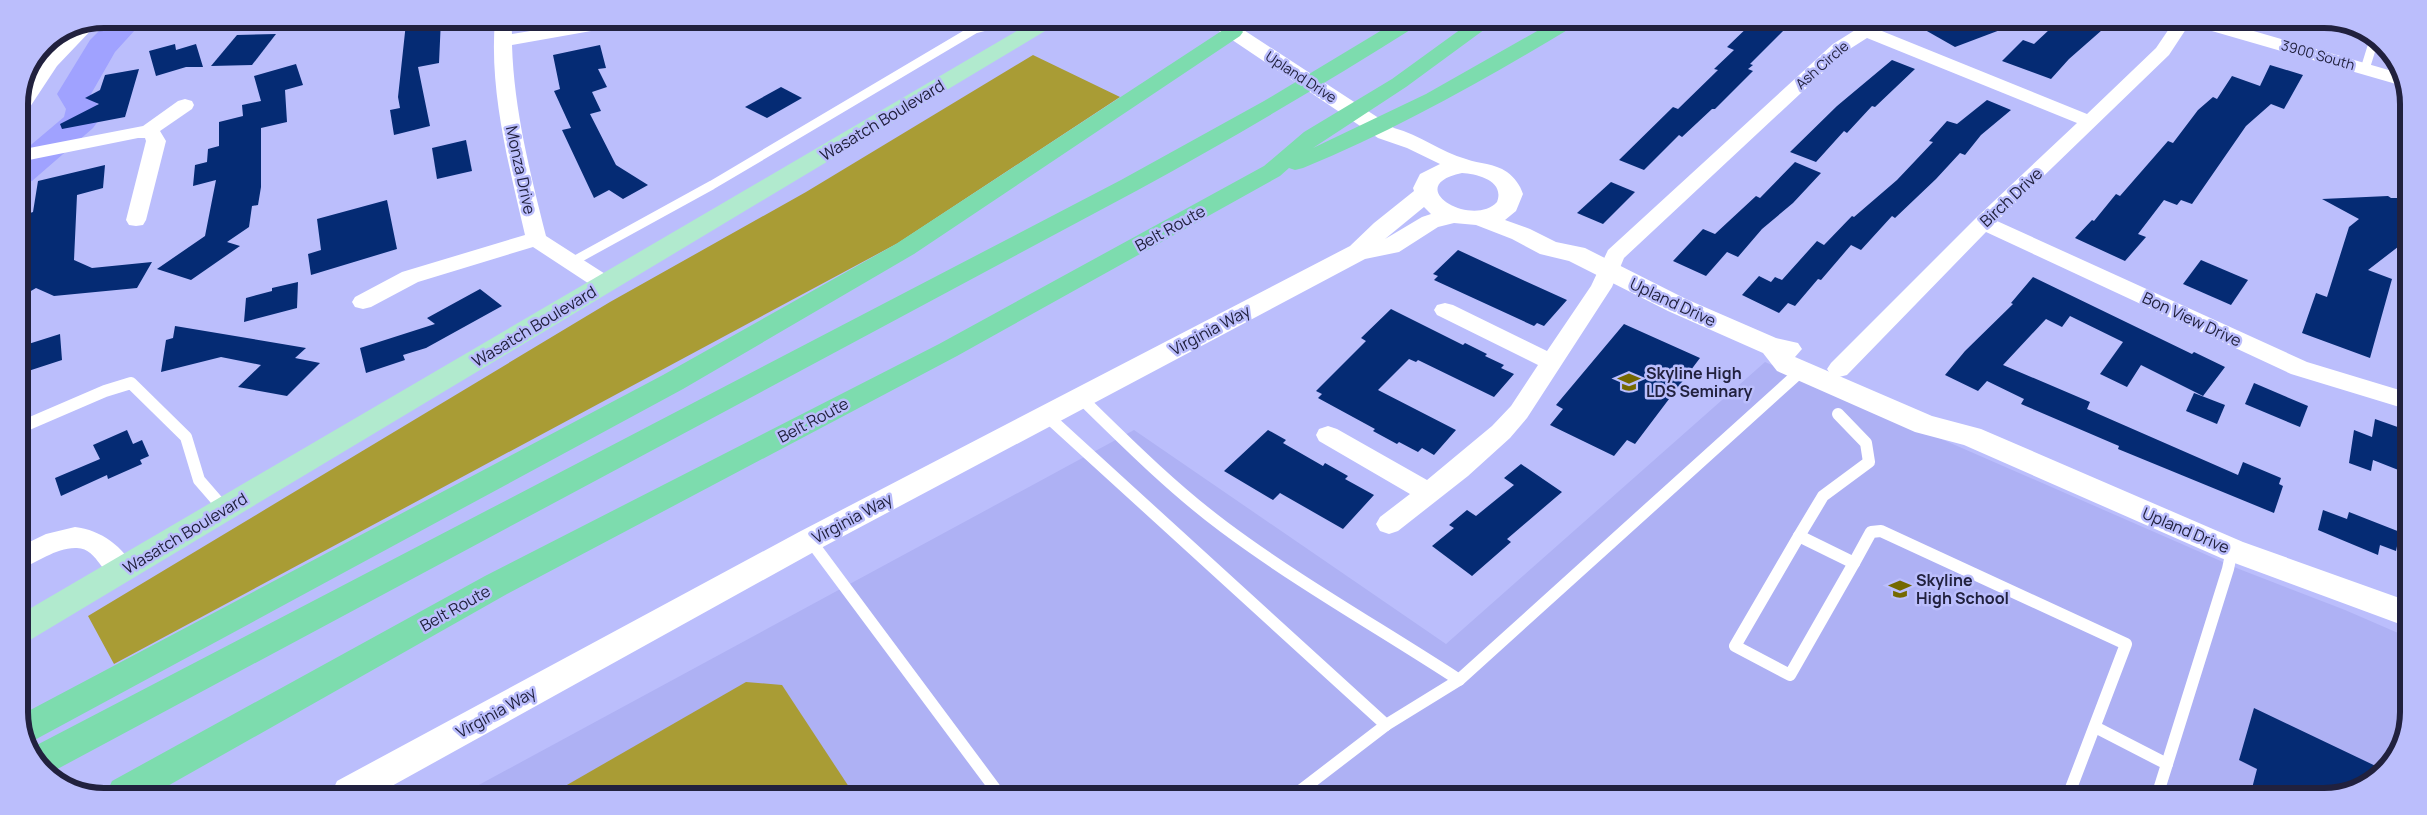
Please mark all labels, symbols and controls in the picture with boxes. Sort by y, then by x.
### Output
street label: 3900 South [2279,35,2357,74]
street label: Ash Circle [1791,36,1852,93]
street label: Upland Drive [1262,46,1341,107]
street label: Wasatch Boulevard [816,74,948,166]
street label: Monza Drive [501,124,541,216]
street label: Birch Drive [1975,162,2047,232]
street label: Belt Route [1131,200,1209,256]
street label: Upland Drive [1626,272,1720,332]
street label: Wasatch Boulevard [468,280,600,372]
street label: Bon View Drive [2139,286,2245,352]
street label: Virginia Way [1166,299,1255,360]
place label: Skyline High LDS Seminary [1646,362,1753,402]
school or university icon: Skyline High LDS Seminary [1616,369,1642,395]
street label: Belt Route [774,392,852,448]
street label: Wasatch Boulevard [119,487,251,579]
street label: Virginia Way [808,487,897,548]
street label: Upland Drive [2139,502,2233,558]
place label: Skyline High School [1916,569,2009,609]
school or university icon: Skyline High School [1887,576,1913,602]
street label: Belt Route [416,580,494,636]
street label: Virginia Way [452,681,540,743]

